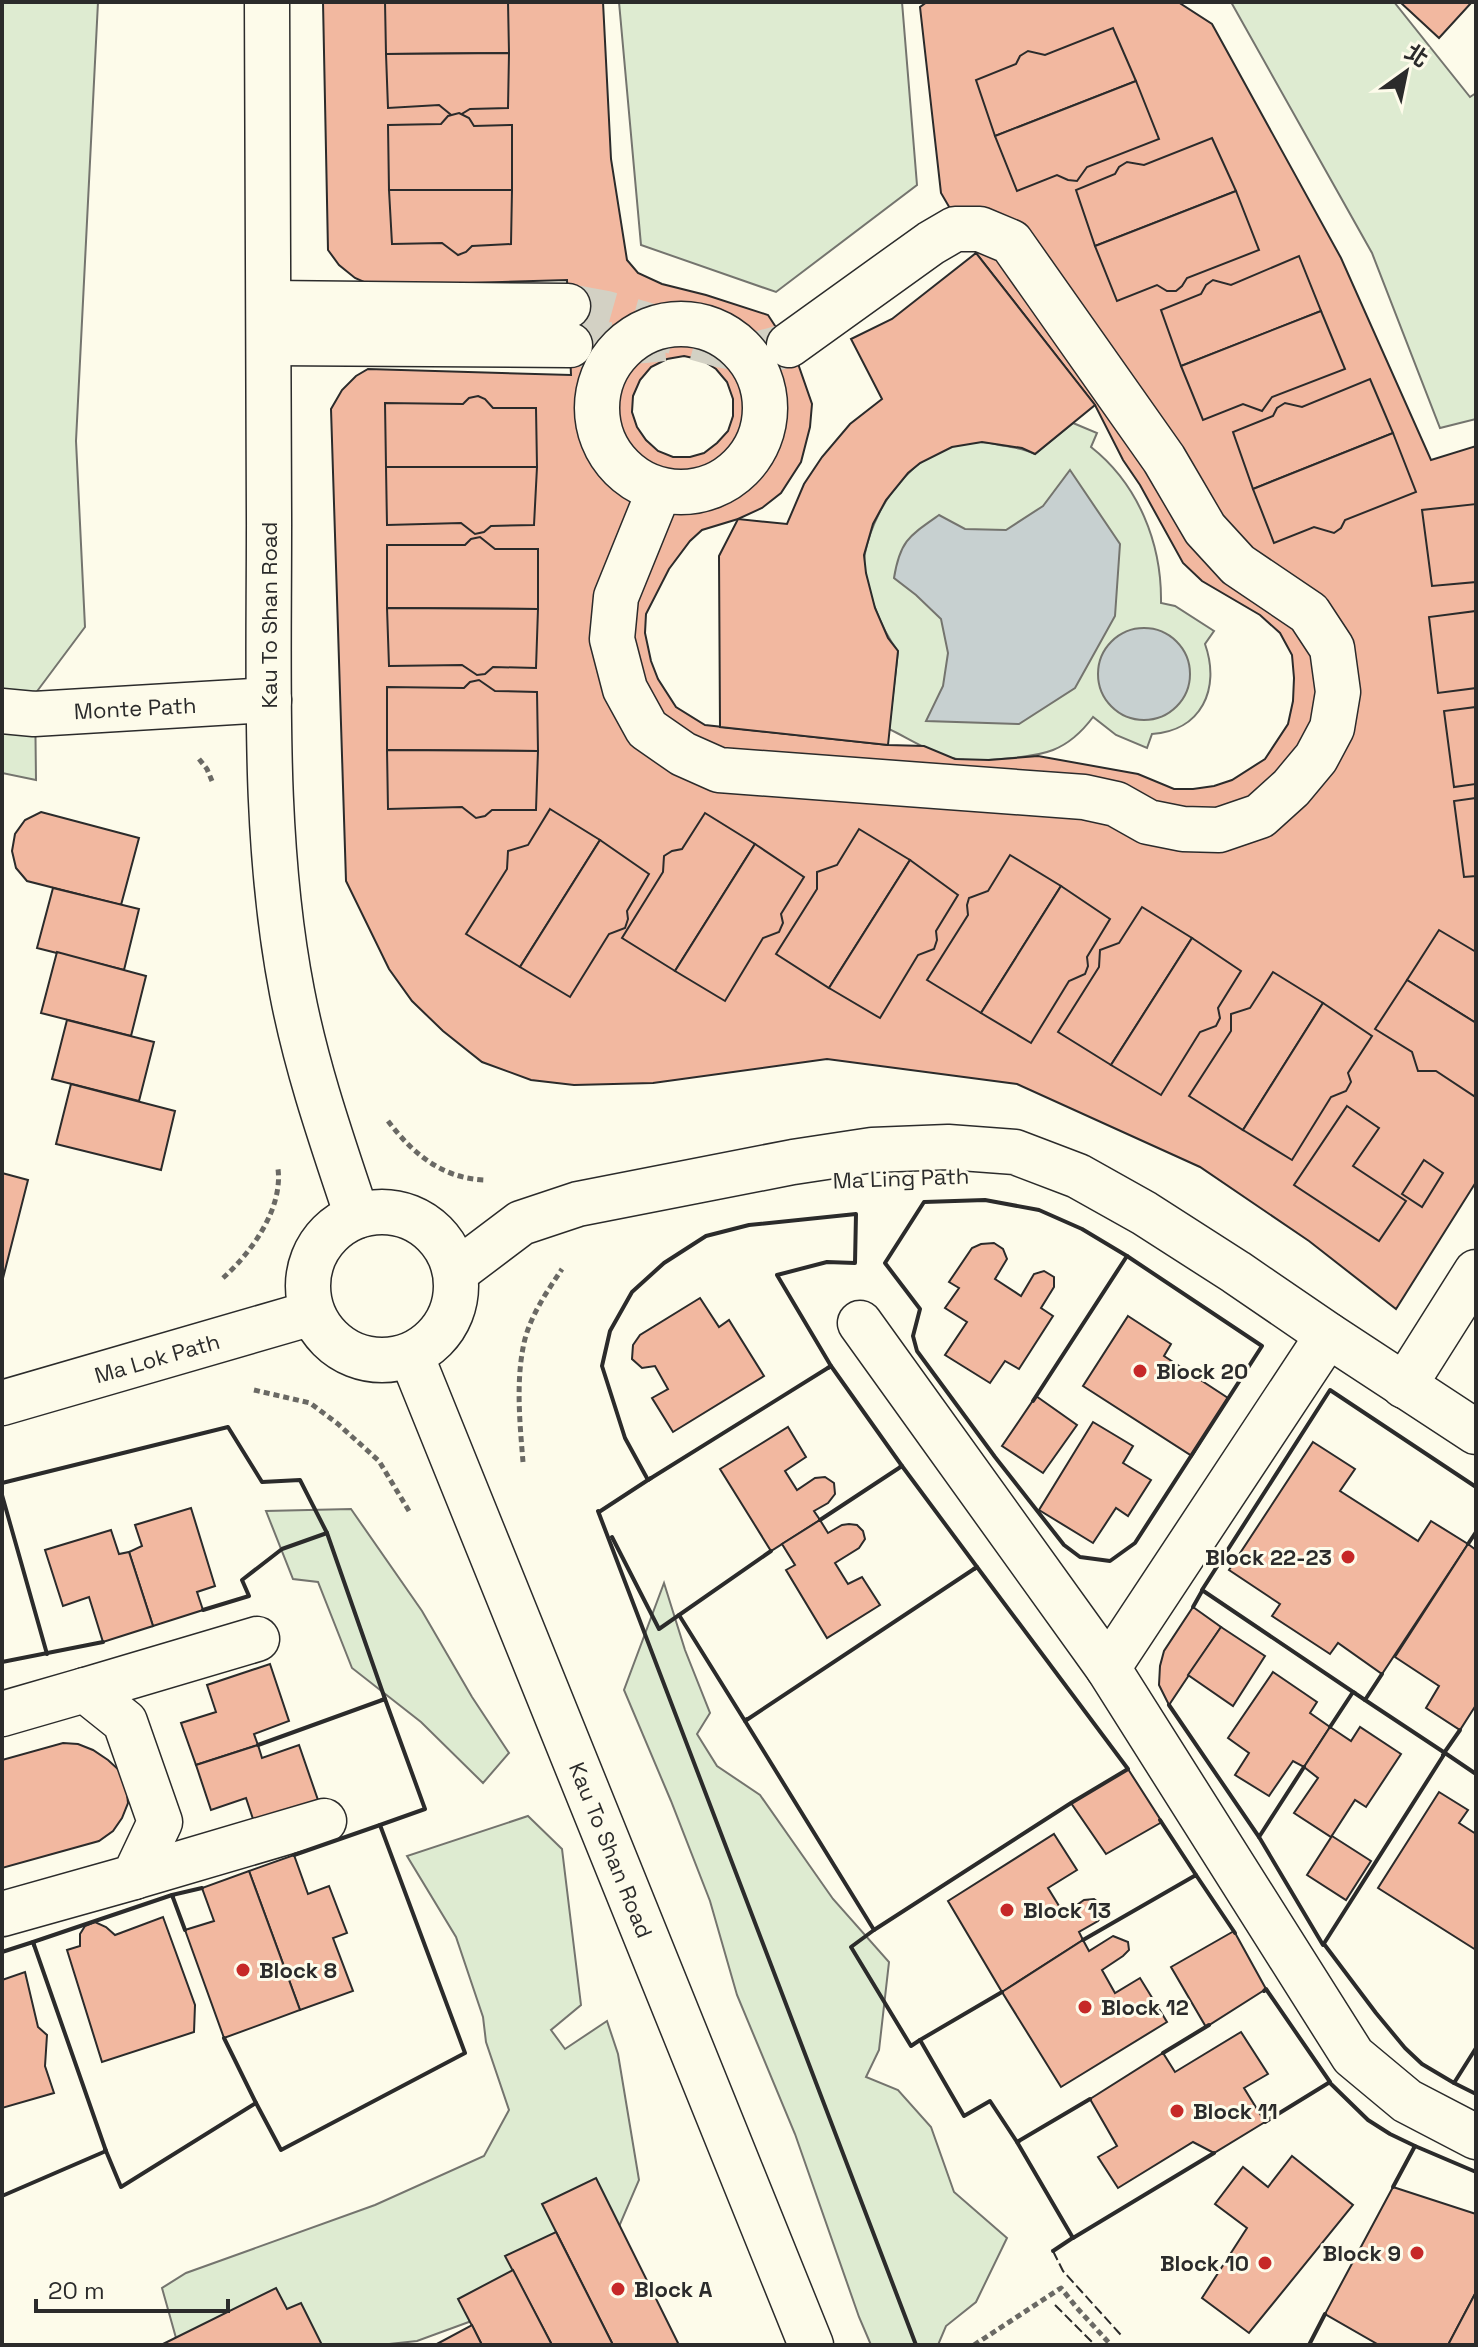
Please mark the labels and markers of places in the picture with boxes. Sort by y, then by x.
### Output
place label: Block 20 [1156,1357,1248,1385]
marker: Block 20 [1131,1362,1149,1380]
place label: Block 22-23 [1205,1543,1332,1571]
marker: Block 22-23 [1339,1548,1357,1566]
place label: Block 13 [1023,1896,1111,1924]
marker: Block 13 [998,1901,1016,1919]
place label: Block 8 [259,1956,337,1984]
marker: Block 8 [234,1961,252,1979]
place label: Block 12 [1101,1993,1189,2021]
marker: Block 12 [1076,1998,1094,2016]
place label: Block 11 [1193,2097,1278,2125]
marker: Block 11 [1168,2102,1186,2120]
place label: Block 9 [1323,2239,1401,2267]
marker: Block 9 [1408,2244,1426,2262]
place label: Block 10 [1160,2249,1249,2277]
marker: Block 10 [1256,2254,1274,2272]
place label: Block A [634,2275,713,2303]
marker: Block A [609,2280,627,2298]

